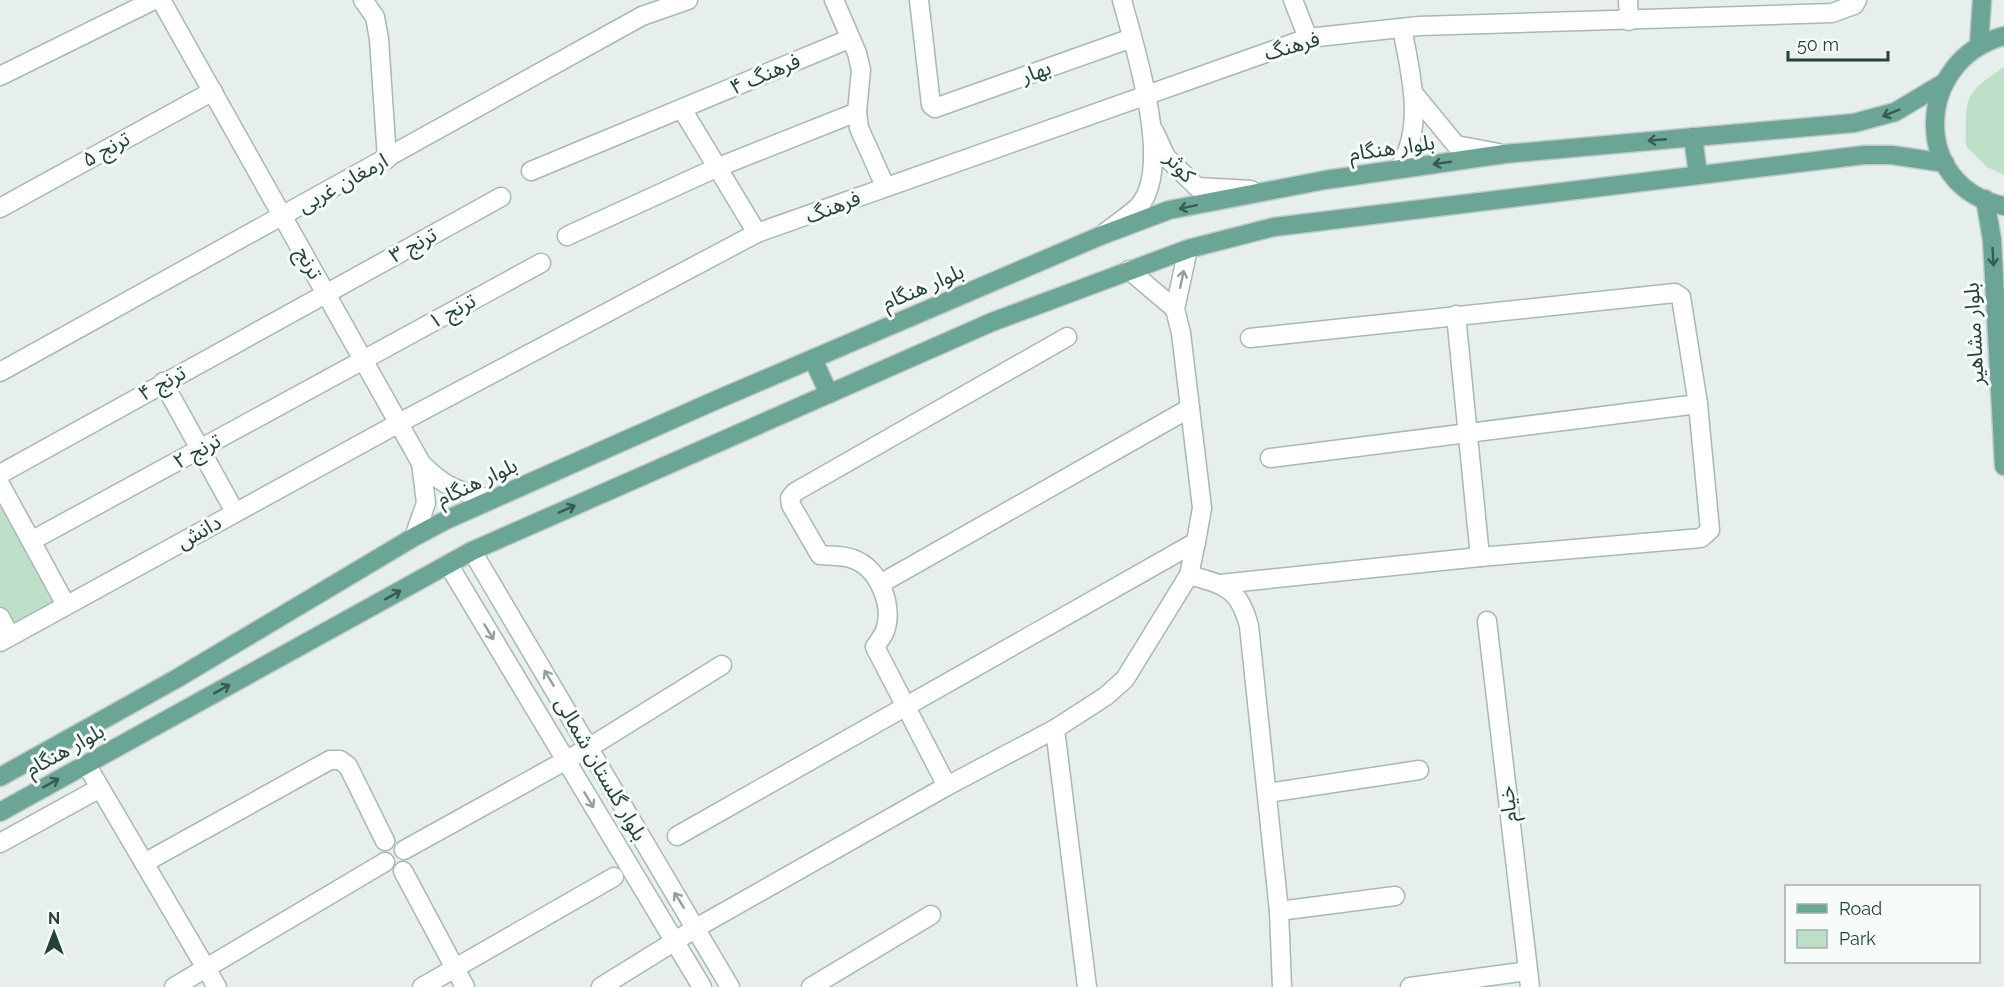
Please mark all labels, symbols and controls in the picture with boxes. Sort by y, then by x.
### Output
scale bar [1788,24,1888,62]
street label: فرهنگ [1261,26,1323,65]
text: 50 m [1797,34,1839,55]
street label: فرهنگ ۴ [726,48,804,99]
street label: بهار [1016,55,1054,89]
one-way arrow [1883,108,1901,119]
street label: ترنج ۵ [78,125,135,174]
street label: بلوار هنگام [1348,129,1437,170]
one-way arrow [1647,135,1667,146]
street label: کوثر [1159,145,1201,188]
street label: ارمغان غربی [293,148,392,218]
one-way arrow [1433,158,1453,169]
street label: فرهنگ [802,185,864,228]
one-way arrow [1179,201,1198,213]
street label: ترنج ۳ [385,221,442,270]
street label: ترنج [288,242,328,285]
one-way arrow [1987,247,1998,267]
street label: بلوار هنگام [878,258,969,319]
one-way arrow [1177,270,1188,290]
street label: بلوار مشاهیر [1958,282,1989,387]
street label: ترنج ۱ [424,287,481,336]
street label: ترنج ۴ [134,359,191,408]
street label: ترنج ۲ [169,427,226,476]
street label: بلوار هنگام [432,452,523,515]
one-way arrow [558,503,576,514]
street label: دانش [172,509,226,554]
one-way arrow [383,589,401,600]
one-way arrow [483,623,495,640]
one-way arrow [542,670,554,687]
one-way arrow [213,683,230,695]
street label: بلوار گلستان شمالی [550,692,653,845]
street label: بلوار هنگام [21,718,110,785]
one-way arrow [42,777,59,789]
street label: خیام [1493,784,1526,824]
one-way arrow [583,791,595,808]
legend [1785,885,1980,963]
one-way arrow [673,892,685,909]
text: Road [1839,898,1882,919]
north arrow [24,903,84,963]
text: N [48,909,60,928]
text: Park [1839,928,1876,949]

